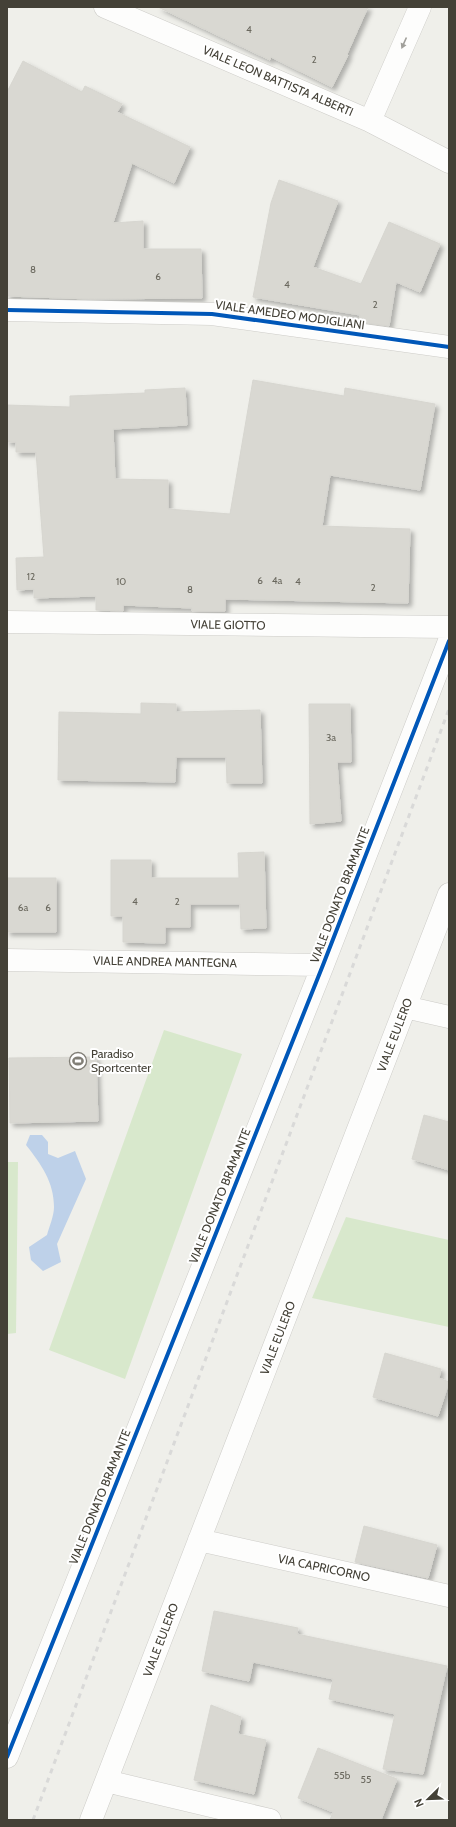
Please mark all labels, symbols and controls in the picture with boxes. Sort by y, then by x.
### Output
house number: 4 [246,23,252,36]
one-way arrow [401,37,407,49]
street label: VIALE LEON BATTISTA ALBERTI [201,42,356,119]
house number: 2 [311,53,317,66]
house number: 8 [30,263,36,276]
house number: 6 [155,270,161,283]
house number: 4 [284,278,290,291]
street label: VIALE AMEDEO MODIGLIANI [214,297,366,332]
house number: 2 [372,298,378,311]
house number: 12 [27,570,35,583]
house number: 6 [257,574,263,587]
house number: 4a [272,574,282,587]
house number: 10 [116,575,126,588]
house number: 4 [295,575,301,588]
house number: 2 [370,581,376,594]
house number: 8 [187,583,193,596]
street label: VIALE GIOTTO [190,616,266,633]
house number: 3a [326,731,336,744]
street label: VIALE DONATO BRAMANTE [307,824,373,965]
house number: 4 [132,895,138,908]
house number: 2 [174,895,180,908]
house number: 6a [18,901,28,914]
house number: 6 [45,901,51,914]
street label: VIALE ANDREA MANTEGNA [93,953,238,970]
street label: VIALE EULERO [374,996,415,1074]
place label: Paradiso Sportcenter [91,1046,151,1075]
sports icon: Paradiso Sportcenter [68,1051,88,1071]
street label: VIALE DONATO BRAMANTE [185,1126,254,1266]
street label: VIALE EULERO [257,1299,298,1377]
street label: VIALE DONATO BRAMANTE [65,1427,134,1567]
street label: VIA CAPRICORNO [277,1550,372,1585]
street label: VIALE EULERO [140,1601,181,1679]
house number: 55b [334,1769,351,1782]
house number: 55 [361,1773,371,1786]
north arrow [408,1779,448,1819]
text: N [411,1797,427,1809]

